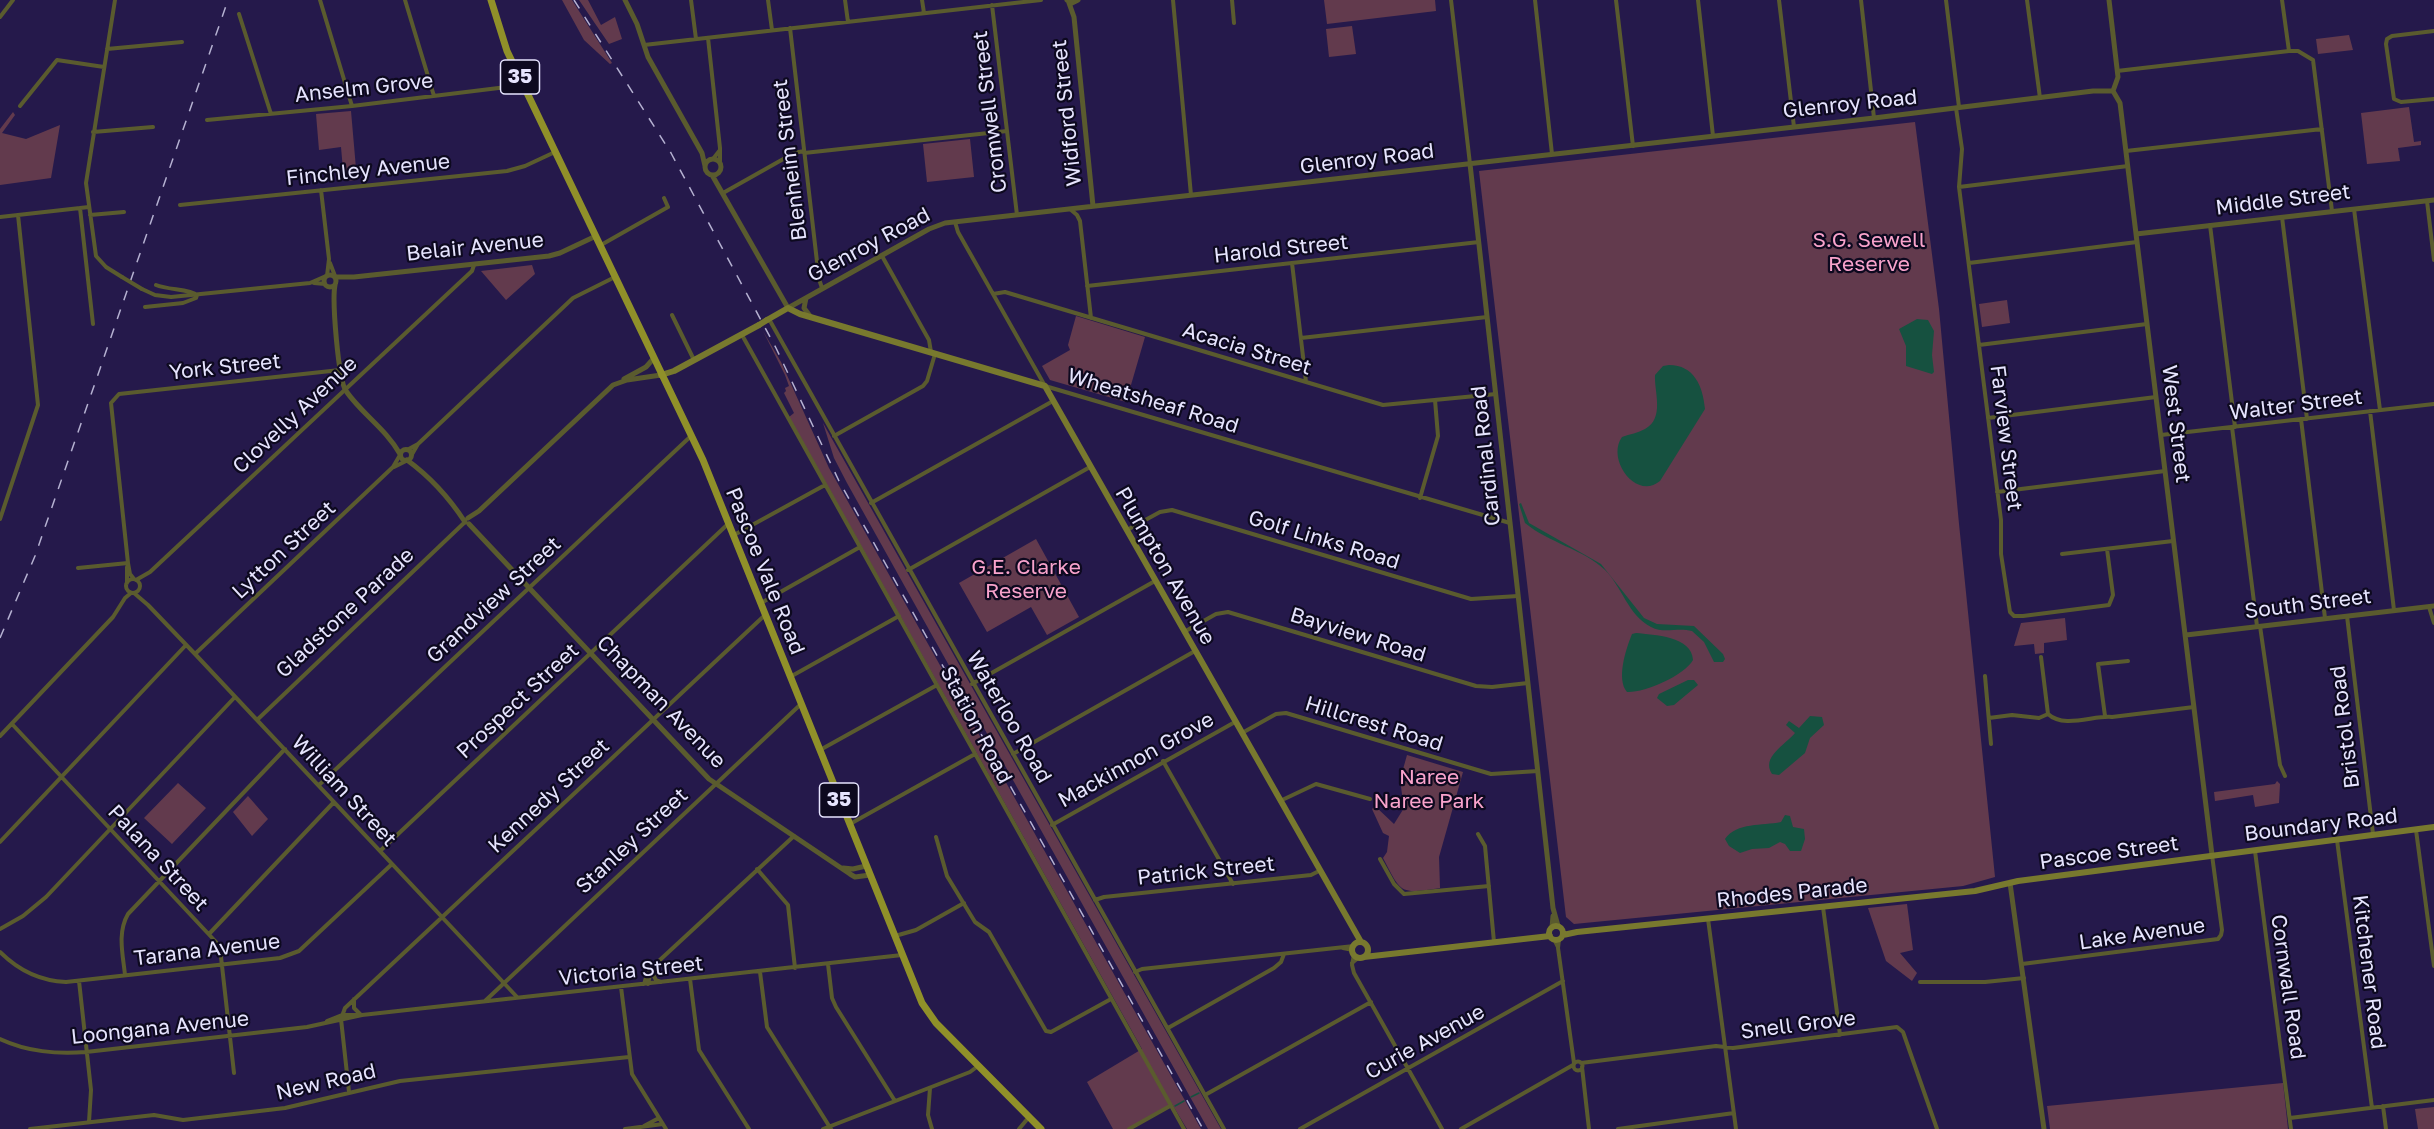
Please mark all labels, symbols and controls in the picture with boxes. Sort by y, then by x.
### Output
street label: Cromwell Street [968,30,1012,194]
street label: Widford Street [1047,39,1087,187]
road number: 35 [500,60,540,94]
street label: Anselm Grove [293,68,435,108]
street label: Blenheim Street [768,78,812,242]
street label: Glenroy Road [1782,84,1918,124]
street label: Glenroy Road [1298,138,1436,180]
street label: Finchley Avenue [285,149,451,191]
street label: Middle Street [2214,179,2352,221]
street label: Glenroy Road [803,202,935,288]
street label: Belair Avenue [405,227,545,267]
park label: S.G. Sewell Reserve [1813,227,1925,277]
street label: Harold Street [1212,229,1350,269]
street label: Acacia Street [1179,317,1315,381]
street label: York Street [168,349,282,385]
street label: Clovelly Avenue [228,351,362,479]
street label: Wheatsheaf Road [1064,363,1242,439]
street label: Farview Street [1985,364,2027,512]
street label: West Street [2156,364,2196,484]
street label: Walter Street [2228,384,2364,426]
street label: Cardinal Road [1466,385,1506,527]
street label: Plumpton Avenue [1110,483,1220,649]
street label: Pascoe Vale Road [720,484,810,658]
street label: Lytton Street [227,496,341,604]
street label: Golf Links Road [1245,505,1403,575]
street label: Grandview Street [422,531,566,669]
street label: Gladstone Parade [271,543,419,683]
park label: G.E. Clarke Reserve [971,554,1081,604]
street label: South Street [2243,584,2373,624]
street label: Bayview Road [1287,602,1429,668]
street label: Chapman Avenue [591,630,731,774]
street label: Prospect Street [452,638,584,764]
street label: Waterloo Road [961,647,1057,787]
street label: Station Road [935,662,1017,788]
street label: Bristol Road [2325,664,2365,790]
street label: Hillcrest Road [1302,691,1446,757]
street label: Mackinnon Grove [1054,707,1218,813]
street label: William Street [286,730,402,852]
street label: Kennedy Street [483,733,615,859]
park label: Naree Naree Park [1374,764,1484,814]
street label: Stanley Street [571,783,693,899]
road number: 35 [820,783,858,817]
street label: Palana Street [102,800,214,916]
street label: Boundary Road [2243,803,2399,847]
street label: Pascoe Street [2038,831,2180,875]
street label: Patrick Street [1136,851,1276,891]
street label: Rhodes Parade [1715,873,1869,913]
street label: Kitchener Road [2347,894,2391,1050]
street label: Lake Avenue [2077,913,2207,955]
street label: Cornwall Road [2265,913,2311,1061]
street label: Tarana Avenue [133,929,281,971]
street label: Victoria Street [557,951,705,991]
street label: Curie Avenue [1361,999,1489,1085]
street label: Snell Grove [1739,1005,1857,1045]
street label: Loongana Avenue [70,1006,250,1050]
street label: New Road [274,1058,378,1106]

